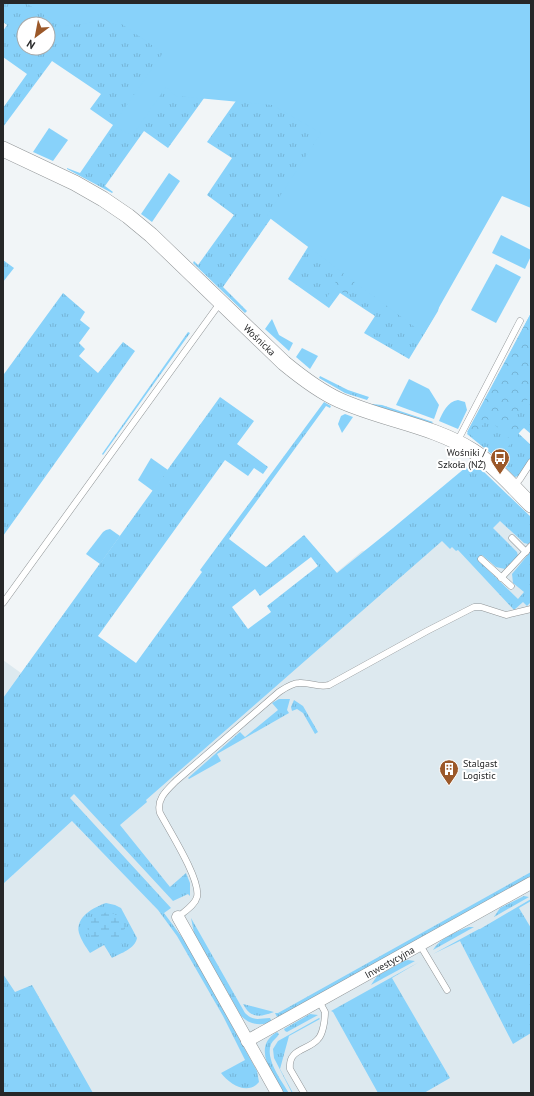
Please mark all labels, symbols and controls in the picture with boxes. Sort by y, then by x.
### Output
north arrow [16,16,56,56]
text: N [24,37,37,52]
street label: Wośnicka [241,321,279,358]
place label: Wośniki / Szkoła (NŻ) [438,446,486,471]
bus stop icon: Wośniki / Szkoła (NŻ) [489,447,511,475]
place label: Stalgast Logistic [463,757,498,782]
building icon: Stalgast Logistic [438,758,460,786]
street label: Inwestycyjna [362,943,417,981]

